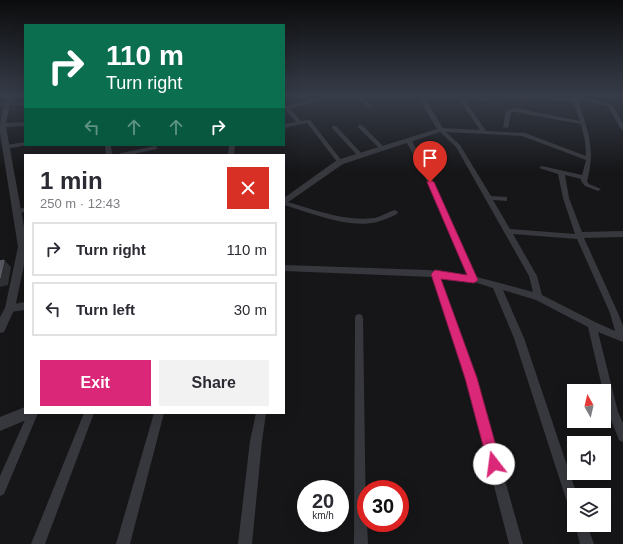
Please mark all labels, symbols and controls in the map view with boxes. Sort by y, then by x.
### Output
icon: right [40,40,92,92]
text: 110 m [106,40,184,71]
text: Turn right [106,73,182,93]
icon: left [81,116,103,138]
icon: ahead [123,116,145,138]
icon: ahead [165,116,187,138]
icon: right [207,116,229,138]
pin [413,141,447,182]
icon: arrive [419,147,441,169]
text: 1 min [40,167,103,194]
button: close [227,167,269,209]
text: 250 m · 12:43 [40,196,120,211]
icon: right [42,238,64,260]
text: Turn right [76,241,146,258]
text: 110 m [226,241,267,258]
icon: left [42,298,64,320]
text: Turn left [76,301,135,318]
text: 30 m [234,301,267,318]
button: Exit [40,360,151,406]
button: Share [159,360,269,406]
north arrow [567,384,611,428]
map controls [567,384,611,532]
button: sound [567,436,611,480]
position arrow [473,443,515,485]
speed limit sign: 30 [357,480,409,532]
button: layers [567,488,611,532]
text: 20 [312,490,334,512]
text: km/h [312,510,334,521]

